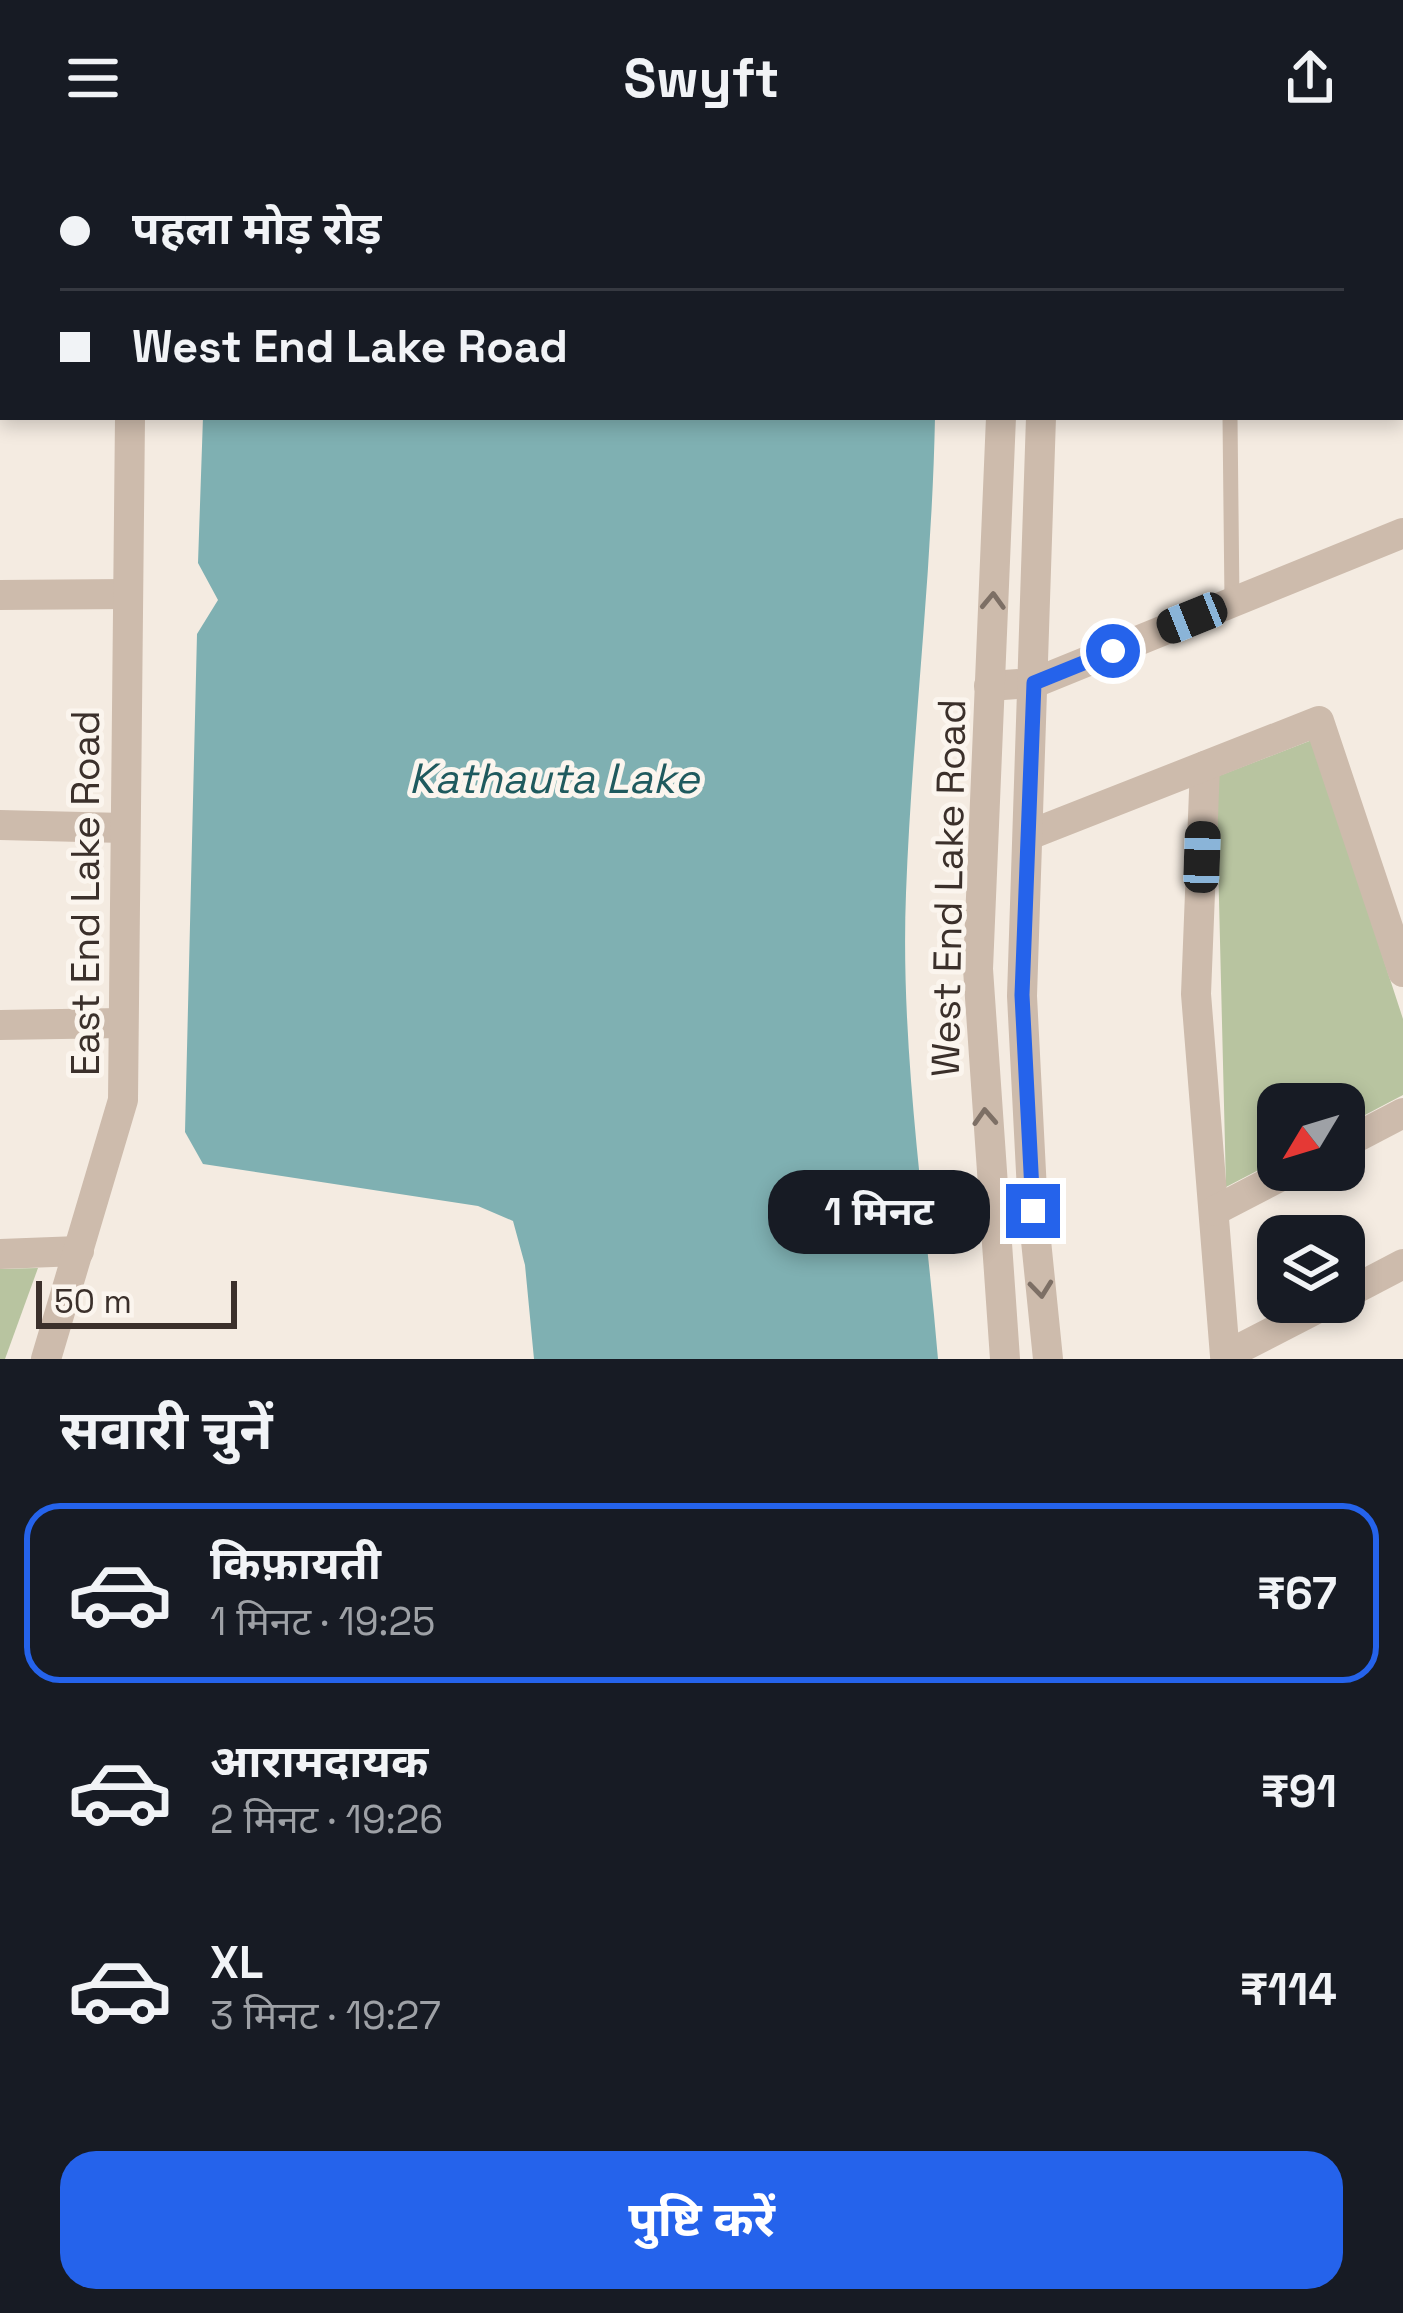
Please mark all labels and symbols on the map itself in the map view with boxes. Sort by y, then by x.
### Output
car [1152,588,1232,648]
one-way arrow [980,591,1006,610]
route start [1086,624,1140,678]
street label: West End Lake Road [921,698,976,1078]
street label: East End Lake Road [61,710,110,1076]
water label: Kathauta Lake [409,752,701,805]
car [1183,820,1221,894]
north arrow [1257,1083,1365,1191]
one-way arrow [972,1107,998,1126]
callout: 1 मिनट [769,1169,991,1253]
route end [1006,1184,1060,1238]
scale bar [36,1275,237,1328]
one-way arrow [1028,1280,1053,1299]

